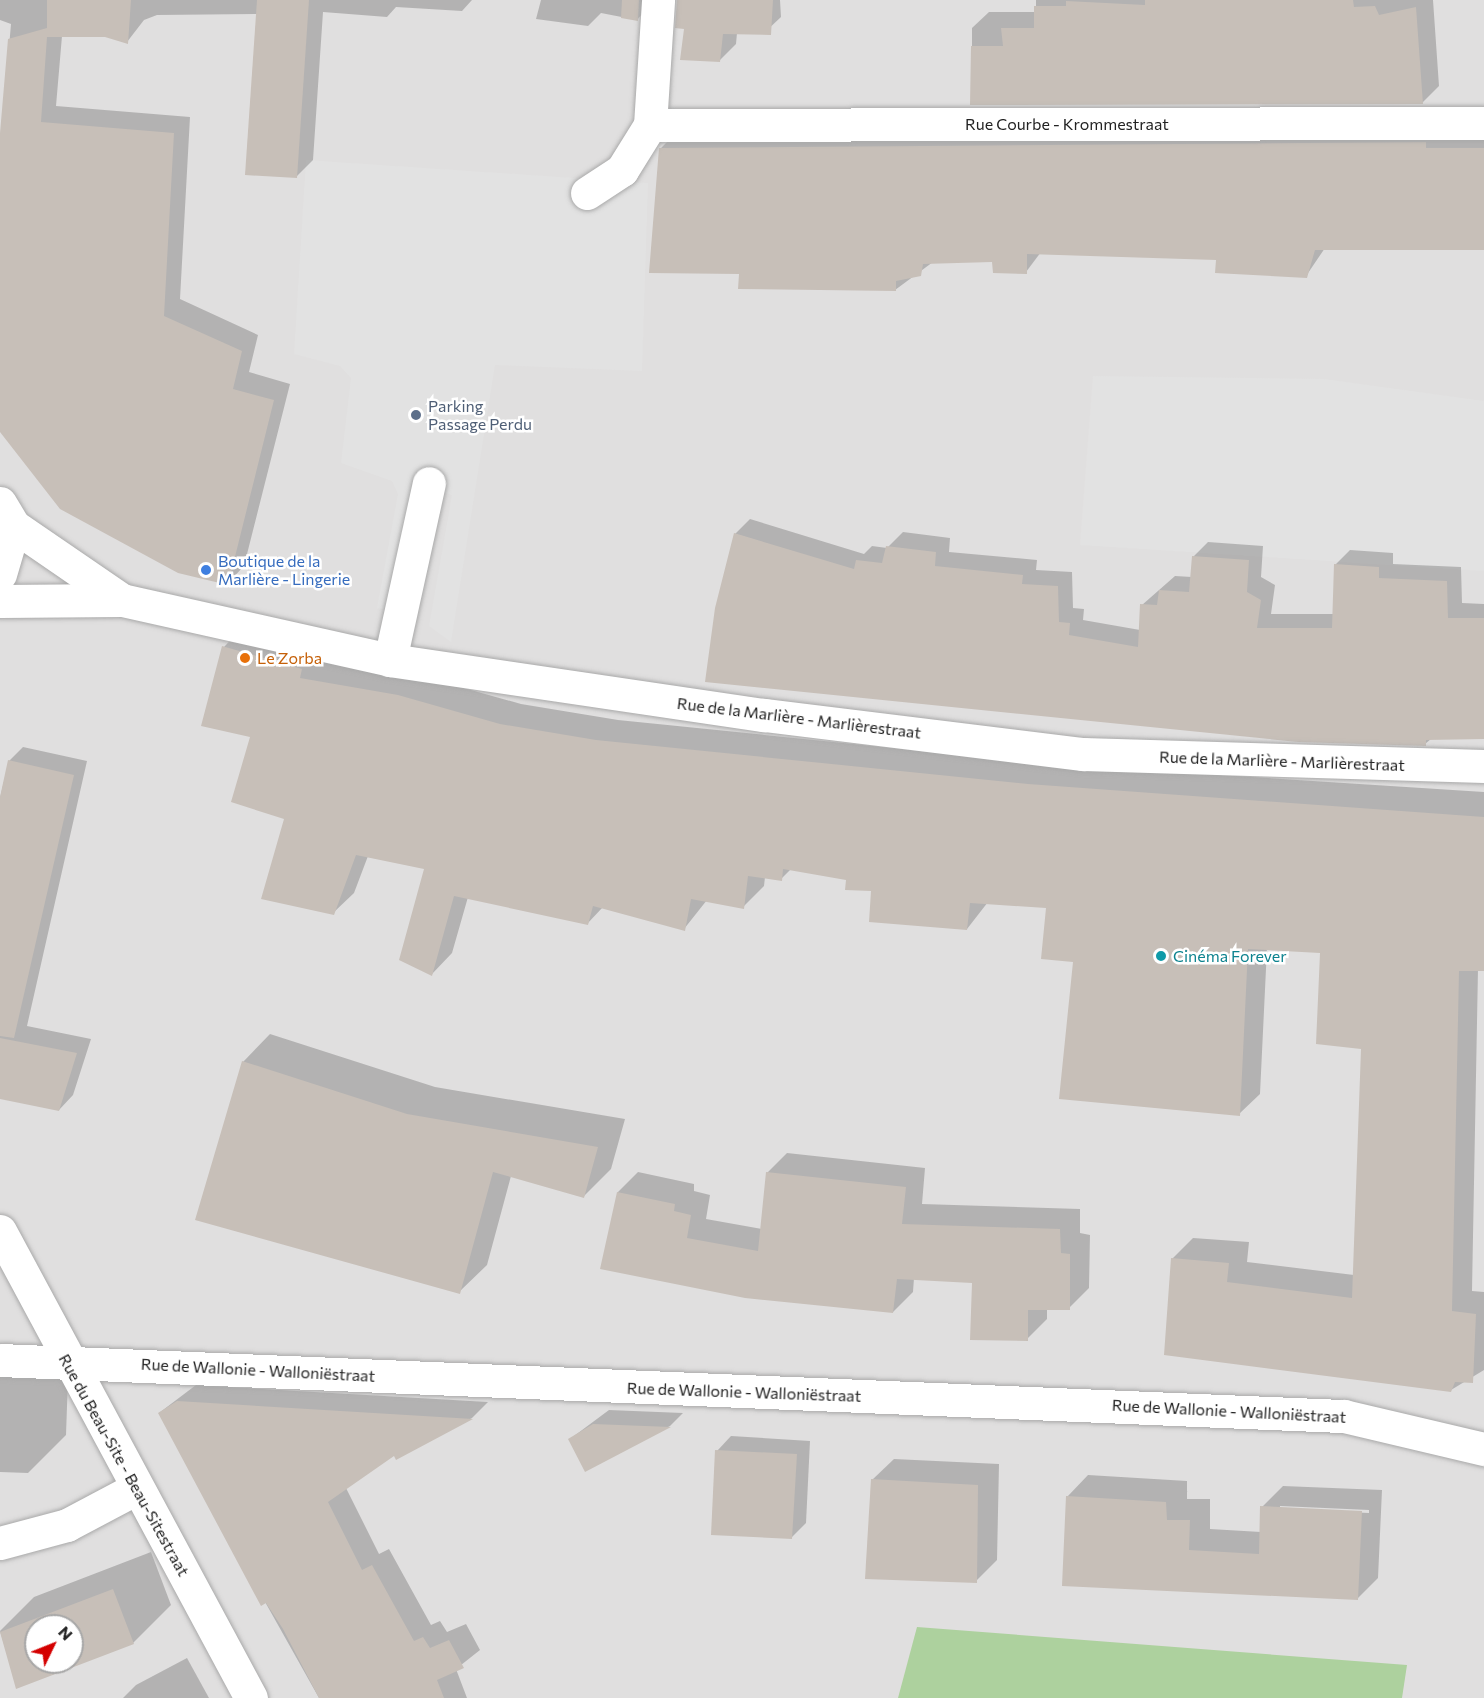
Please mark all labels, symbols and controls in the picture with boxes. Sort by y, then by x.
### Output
street label: Rue Courbe - Krommestraat [965,114,1169,134]
place label: Parking Passage Perdu [428,396,532,434]
marker: Parking Passage Perdu [409,408,423,422]
place label: Boutique de la Marlière - Lingerie [218,551,350,589]
marker: Boutique de la Marlière - Lingerie [199,563,213,577]
place label: Le Zorba [257,648,322,668]
marker: Le Zorba [238,651,252,665]
street label: Rue de la Marlière - Marlièrestraat [676,693,922,743]
street label: Rue de la Marlière - Marlièrestraat [1159,747,1405,775]
place label: Cinéma Forever [1173,946,1287,966]
marker: Cinéma Forever [1154,949,1168,963]
street label: Rue du Beau-Site - Beau-Sitestraat [55,1351,193,1579]
street label: Rue de Wallonie - Walloniëstraat [140,1354,376,1386]
street label: Rue de Wallonie - Walloniëstraat [626,1378,862,1406]
street label: Rue de Wallonie - Walloniëstraat [1111,1395,1347,1427]
north arrow [24,1614,84,1674]
text: N [55,1622,77,1644]

